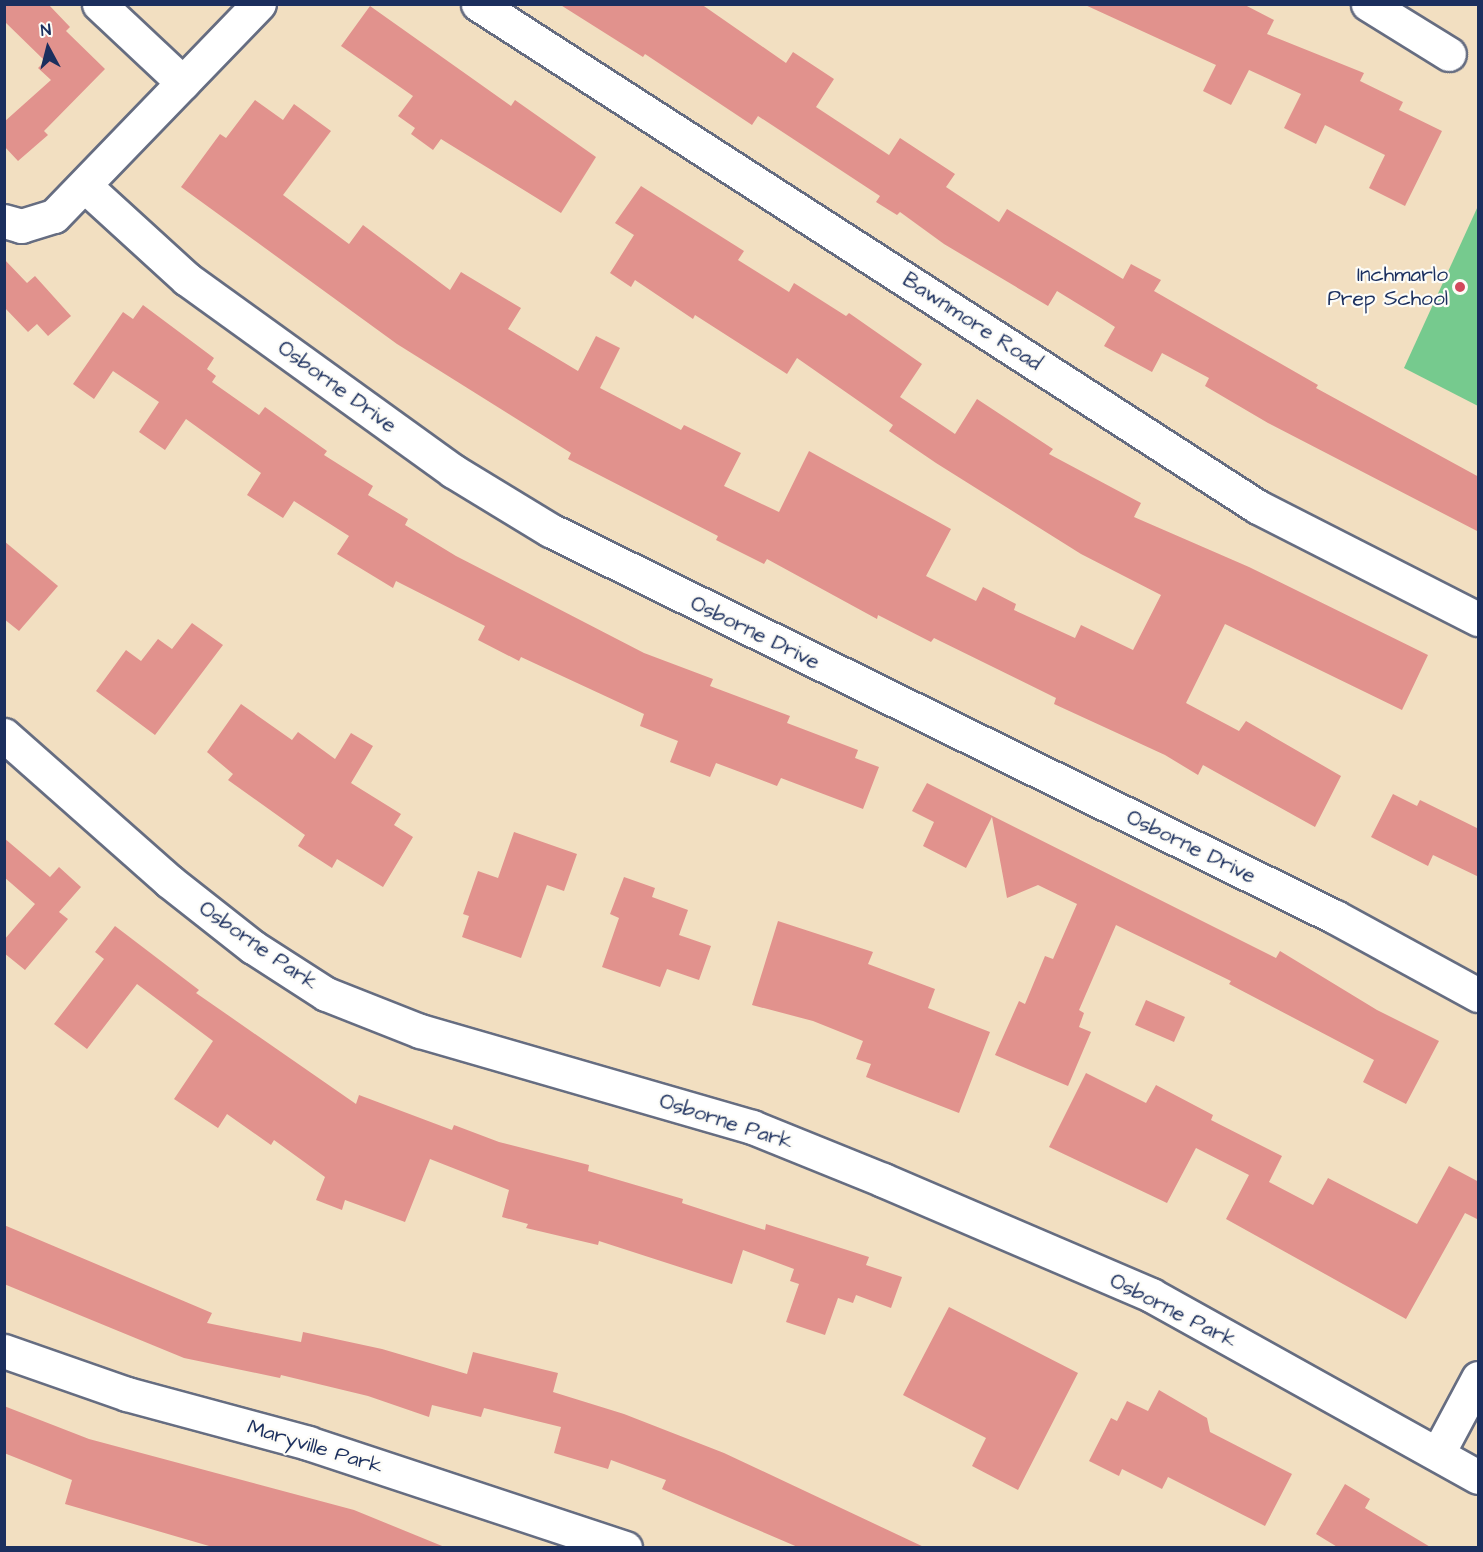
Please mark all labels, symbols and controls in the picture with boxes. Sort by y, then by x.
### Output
north arrow [18,18,78,78]
text: N [39,19,52,42]
place label: Inchmarlo Prep School [1327,262,1448,312]
street label: Bawnmore Road [898,268,1046,376]
marker: Inchmarlo Prep School [1453,280,1467,294]
street label: Osborne Drive [273,335,401,439]
street label: Osborne Drive [686,591,824,675]
street label: Osborne Drive [1122,805,1260,889]
street label: Osborne Park [194,896,322,996]
street label: Osborne Park [656,1089,796,1155]
street label: Osborne Park [1106,1268,1240,1354]
street label: Maryville Park [244,1414,386,1480]

